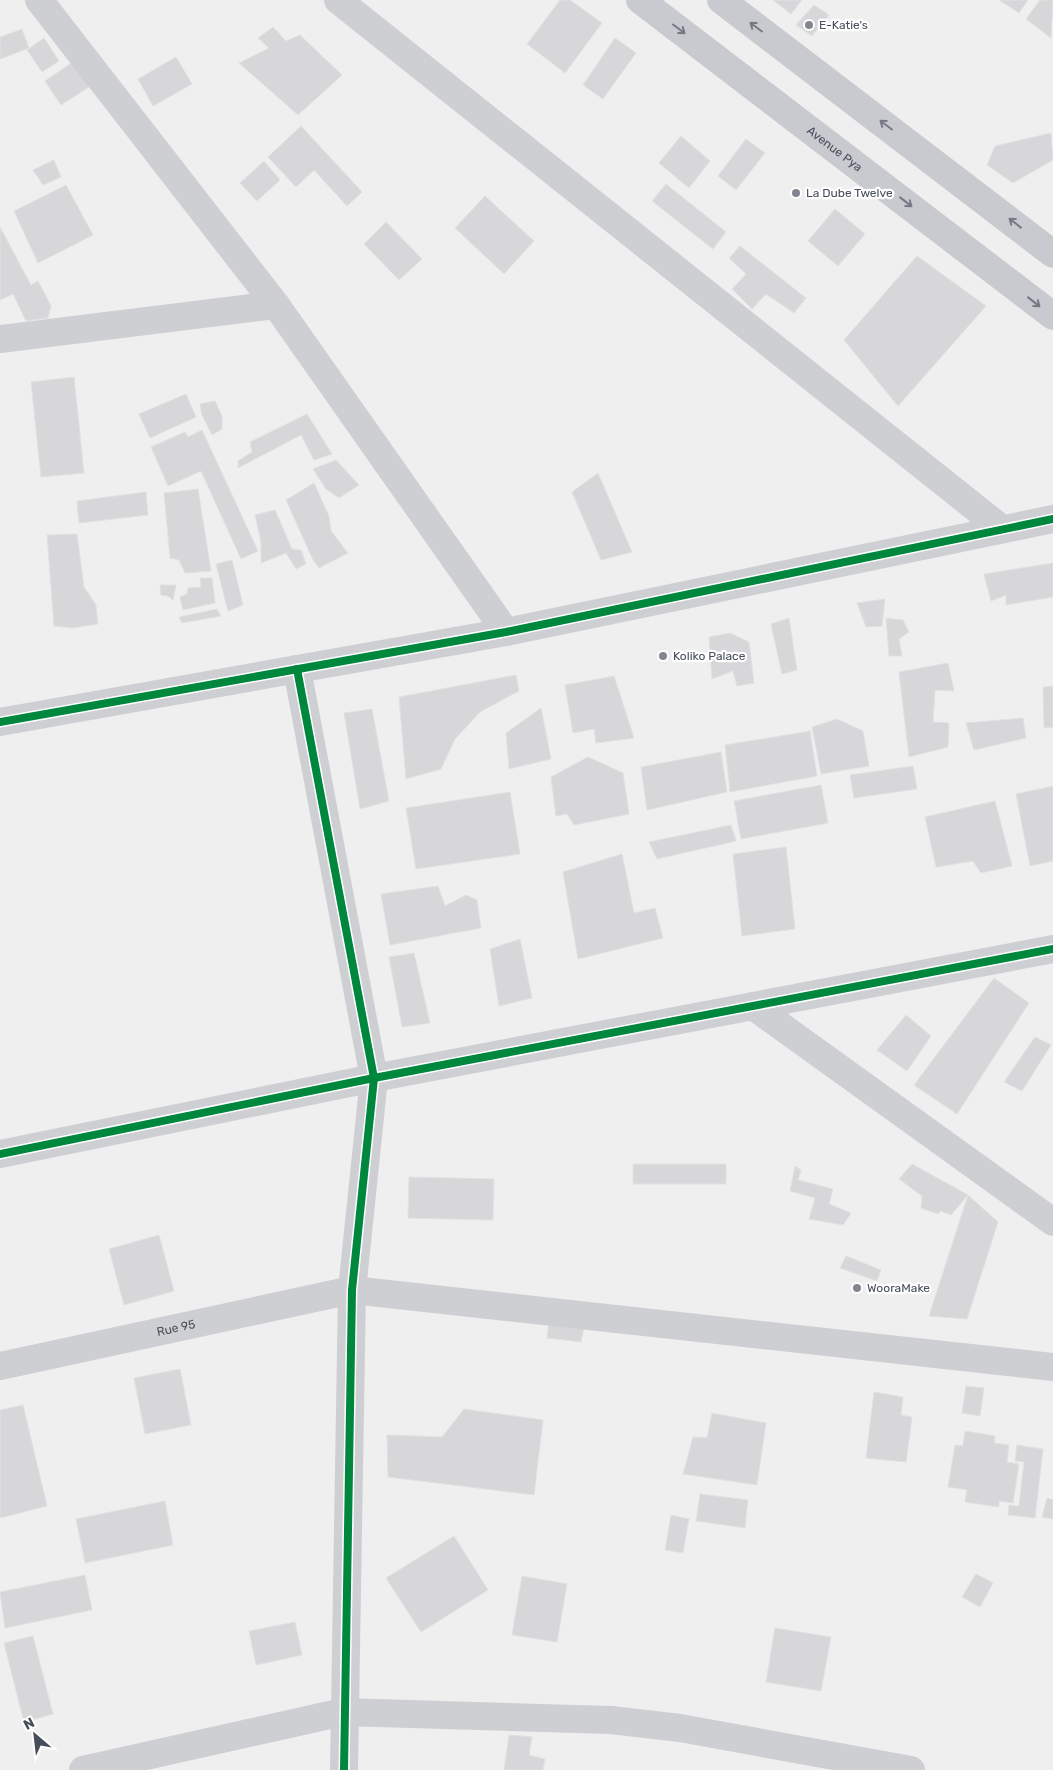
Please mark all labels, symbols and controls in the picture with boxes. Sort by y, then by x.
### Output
place label: E-Katie's [819,18,868,32]
marker: E-Katie's [803,19,815,31]
one-way arrow [749,22,763,32]
one-way arrow [672,24,685,35]
one-way arrow [880,119,893,130]
street label: Avenue Pya [804,123,865,174]
place label: La Dube Twelve [806,186,893,200]
marker: La Dube Twelve [790,187,802,199]
one-way arrow [899,197,912,208]
one-way arrow [1009,218,1022,229]
one-way arrow [1027,297,1041,307]
place label: Koliko Palace [673,649,746,663]
marker: Koliko Palace [657,650,669,662]
place label: WooraMake [867,1281,930,1295]
marker: WooraMake [851,1282,863,1294]
street label: Rue 95 [155,1317,197,1339]
north arrow [10,1710,60,1760]
text: N [21,1714,38,1734]

